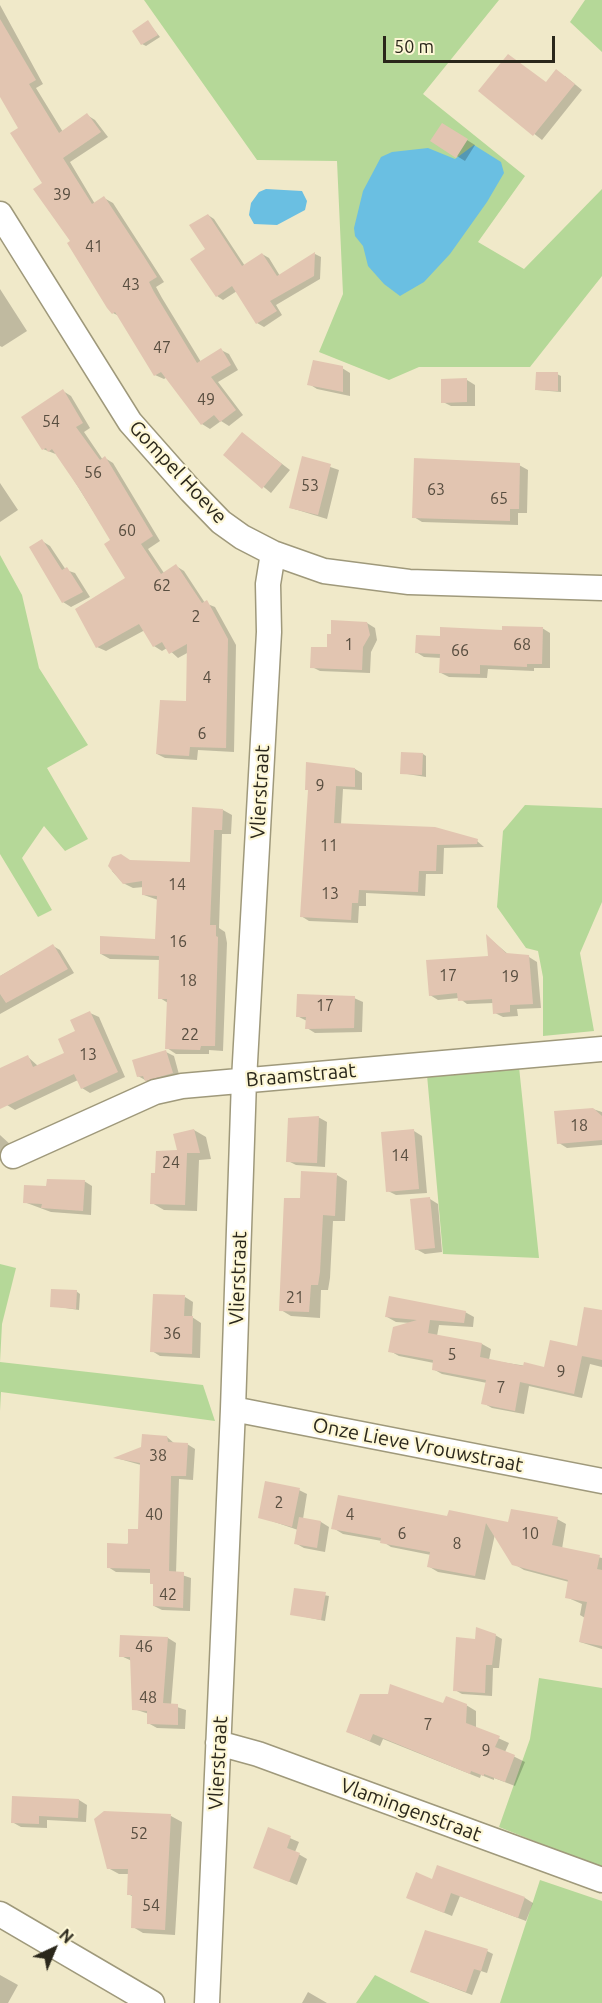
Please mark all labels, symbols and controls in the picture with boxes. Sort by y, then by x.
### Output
scale bar [386,24,558,62]
text: 50 m [394,36,434,56]
house number: 39 [53,185,71,205]
house number: 41 [85,237,103,257]
house number: 43 [122,275,140,295]
house number: 47 [153,338,171,358]
house number: 49 [197,390,215,410]
house number: 54 [42,412,60,432]
street label: Gompel Hoeve [124,415,232,529]
house number: 56 [84,463,102,483]
house number: 53 [301,476,319,496]
house number: 63 [427,480,445,500]
house number: 65 [490,489,508,509]
house number: 60 [118,521,136,541]
house number: 62 [153,576,171,596]
house number: 2 [191,607,201,627]
house number: 1 [344,635,354,655]
house number: 68 [513,635,531,655]
house number: 66 [451,641,469,661]
house number: 4 [202,668,212,688]
house number: 6 [197,724,207,744]
street label: Vlierstraat [246,744,274,840]
house number: 9 [315,776,325,796]
house number: 11 [320,836,338,856]
house number: 14 [168,875,186,895]
house number: 13 [321,884,339,904]
house number: 16 [169,932,187,952]
house number: 17 [439,966,457,986]
house number: 19 [501,967,519,987]
house number: 18 [179,971,197,991]
house number: 17 [316,996,334,1016]
house number: 22 [181,1025,199,1045]
house number: 13 [79,1045,97,1065]
street label: Braamstraat [245,1058,357,1092]
house number: 18 [570,1116,588,1136]
house number: 14 [391,1146,409,1166]
house number: 24 [162,1153,180,1173]
street label: Vlierstraat [224,1231,252,1325]
house number: 21 [286,1288,304,1308]
house number: 36 [163,1324,181,1344]
house number: 5 [447,1345,457,1365]
house number: 9 [556,1362,566,1382]
house number: 7 [496,1378,506,1398]
street label: Onze Lieve Vrouwstraat [311,1413,525,1477]
house number: 38 [149,1446,167,1466]
house number: 2 [274,1493,284,1513]
house number: 40 [145,1505,163,1525]
house number: 4 [345,1505,355,1525]
house number: 6 [397,1524,407,1544]
house number: 10 [521,1524,539,1544]
house number: 8 [452,1534,462,1554]
house number: 42 [159,1585,177,1605]
house number: 46 [135,1637,153,1657]
house number: 48 [139,1688,157,1708]
street label: Vlierstraat [204,1715,232,1811]
house number: 7 [423,1715,433,1735]
house number: 9 [481,1741,491,1761]
street label: Vlamingenstraat [337,1773,485,1847]
house number: 52 [130,1824,148,1844]
house number: 54 [142,1896,160,1916]
north arrow [24,1919,84,1979]
text: N [56,1925,77,1947]

